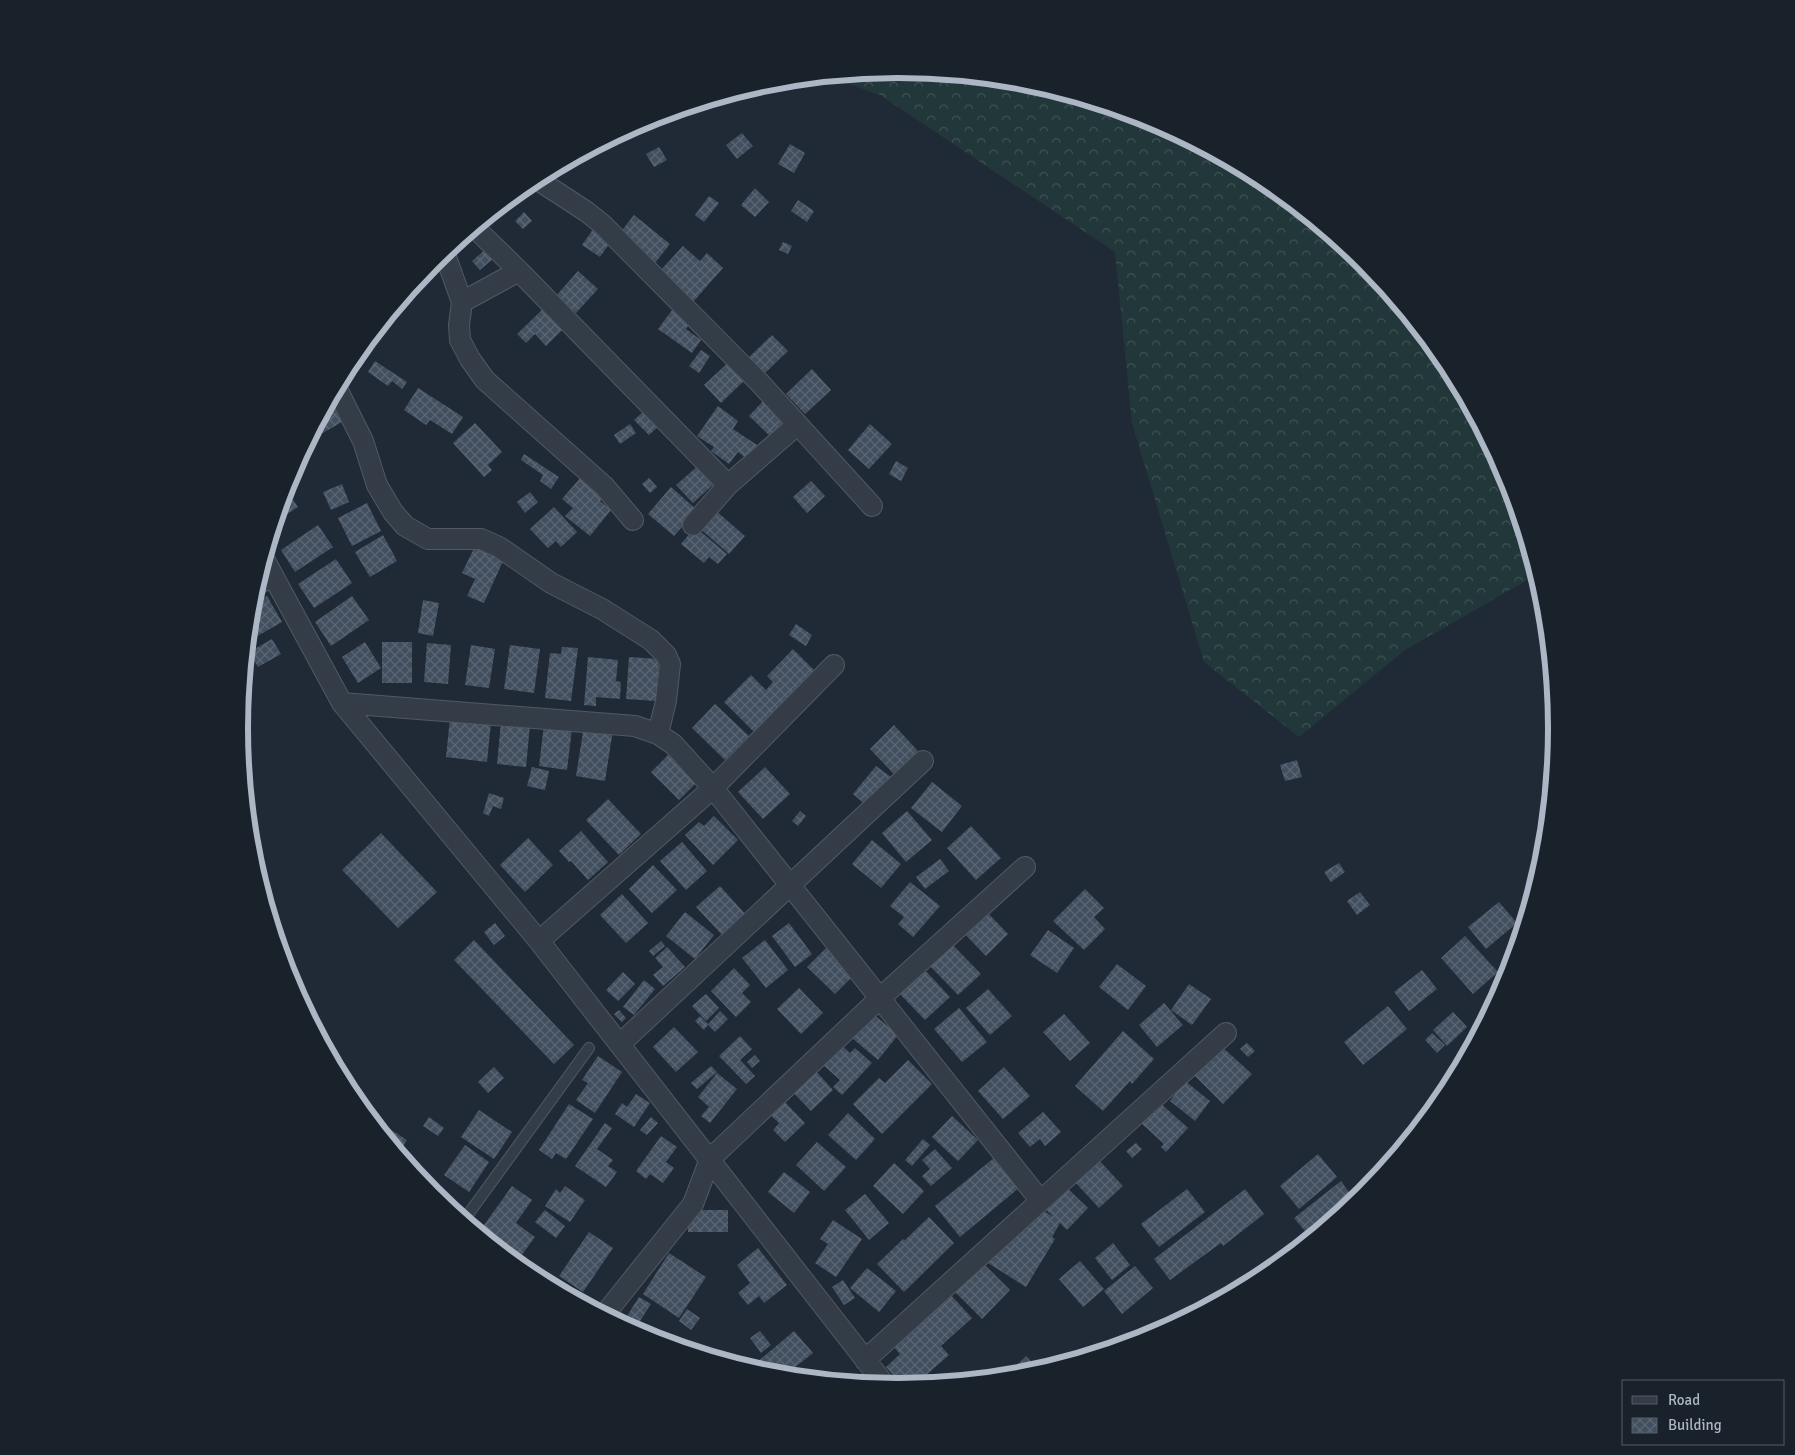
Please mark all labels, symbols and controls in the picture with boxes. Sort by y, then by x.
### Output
legend [1622,1380,1785,1445]
text: Road [1668,1391,1700,1409]
text: Building [1668,1416,1722,1434]

